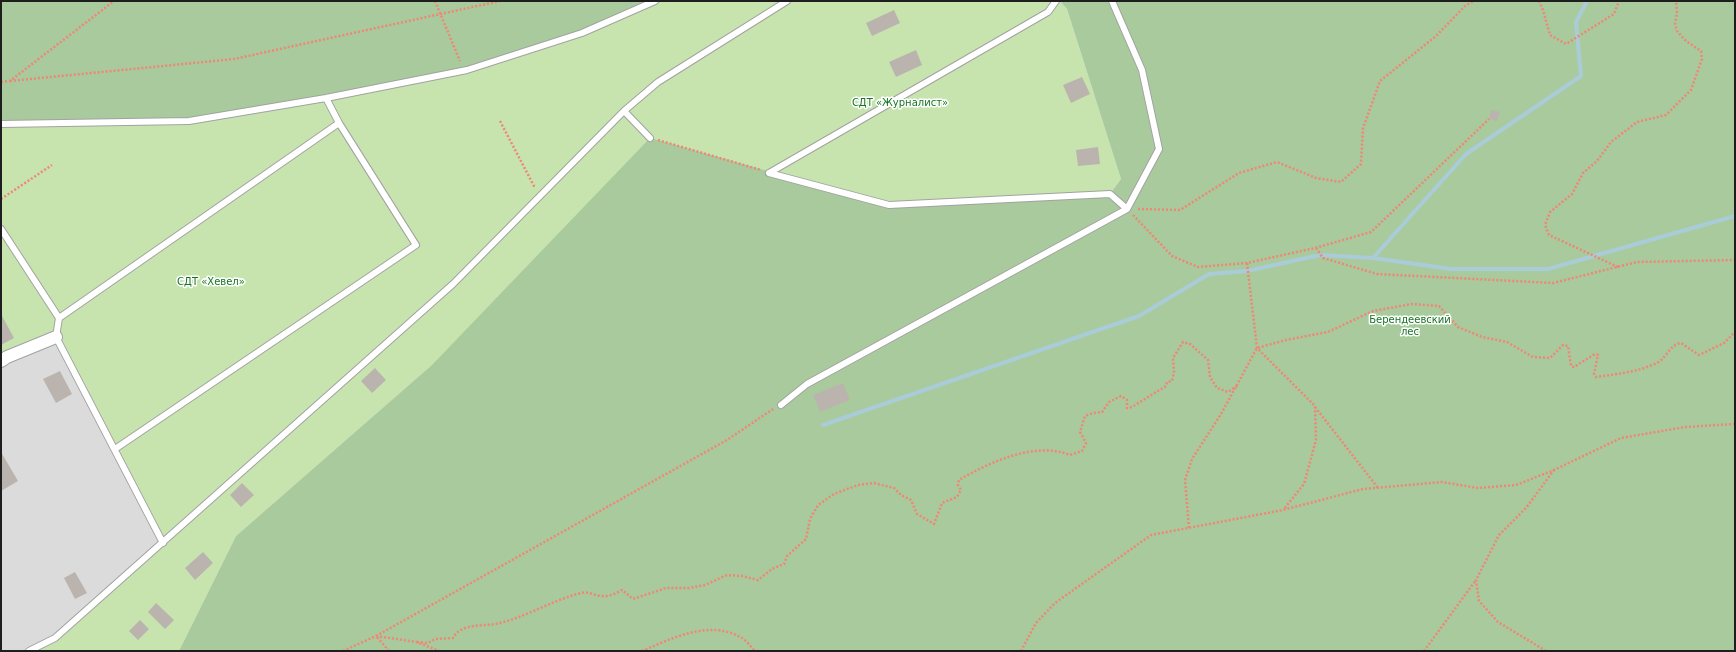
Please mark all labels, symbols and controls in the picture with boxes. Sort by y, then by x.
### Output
park label: СДТ «Журналист» [852,97,948,109]
park label: СДТ «Хевел» [177,276,245,288]
park label: Берендеевский лес [1369,314,1451,338]

